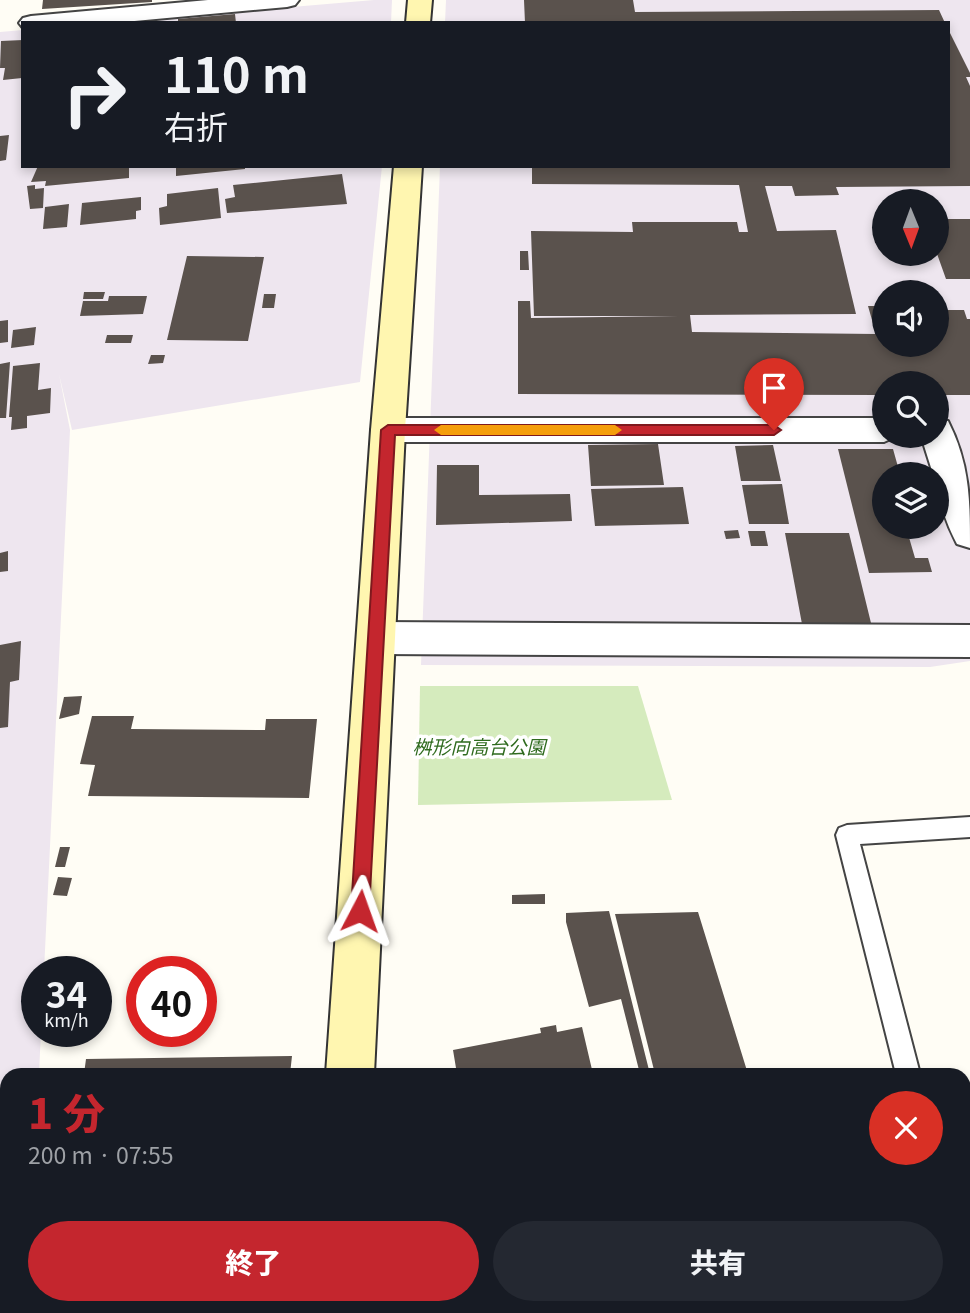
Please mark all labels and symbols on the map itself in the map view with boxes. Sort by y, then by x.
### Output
north arrow [872,189,948,266]
pin [744,358,804,430]
park label: 桝形向高台公園 [412,732,548,759]
position arrow [323,874,397,948]
speed limit sign: 40 [126,956,217,1047]

